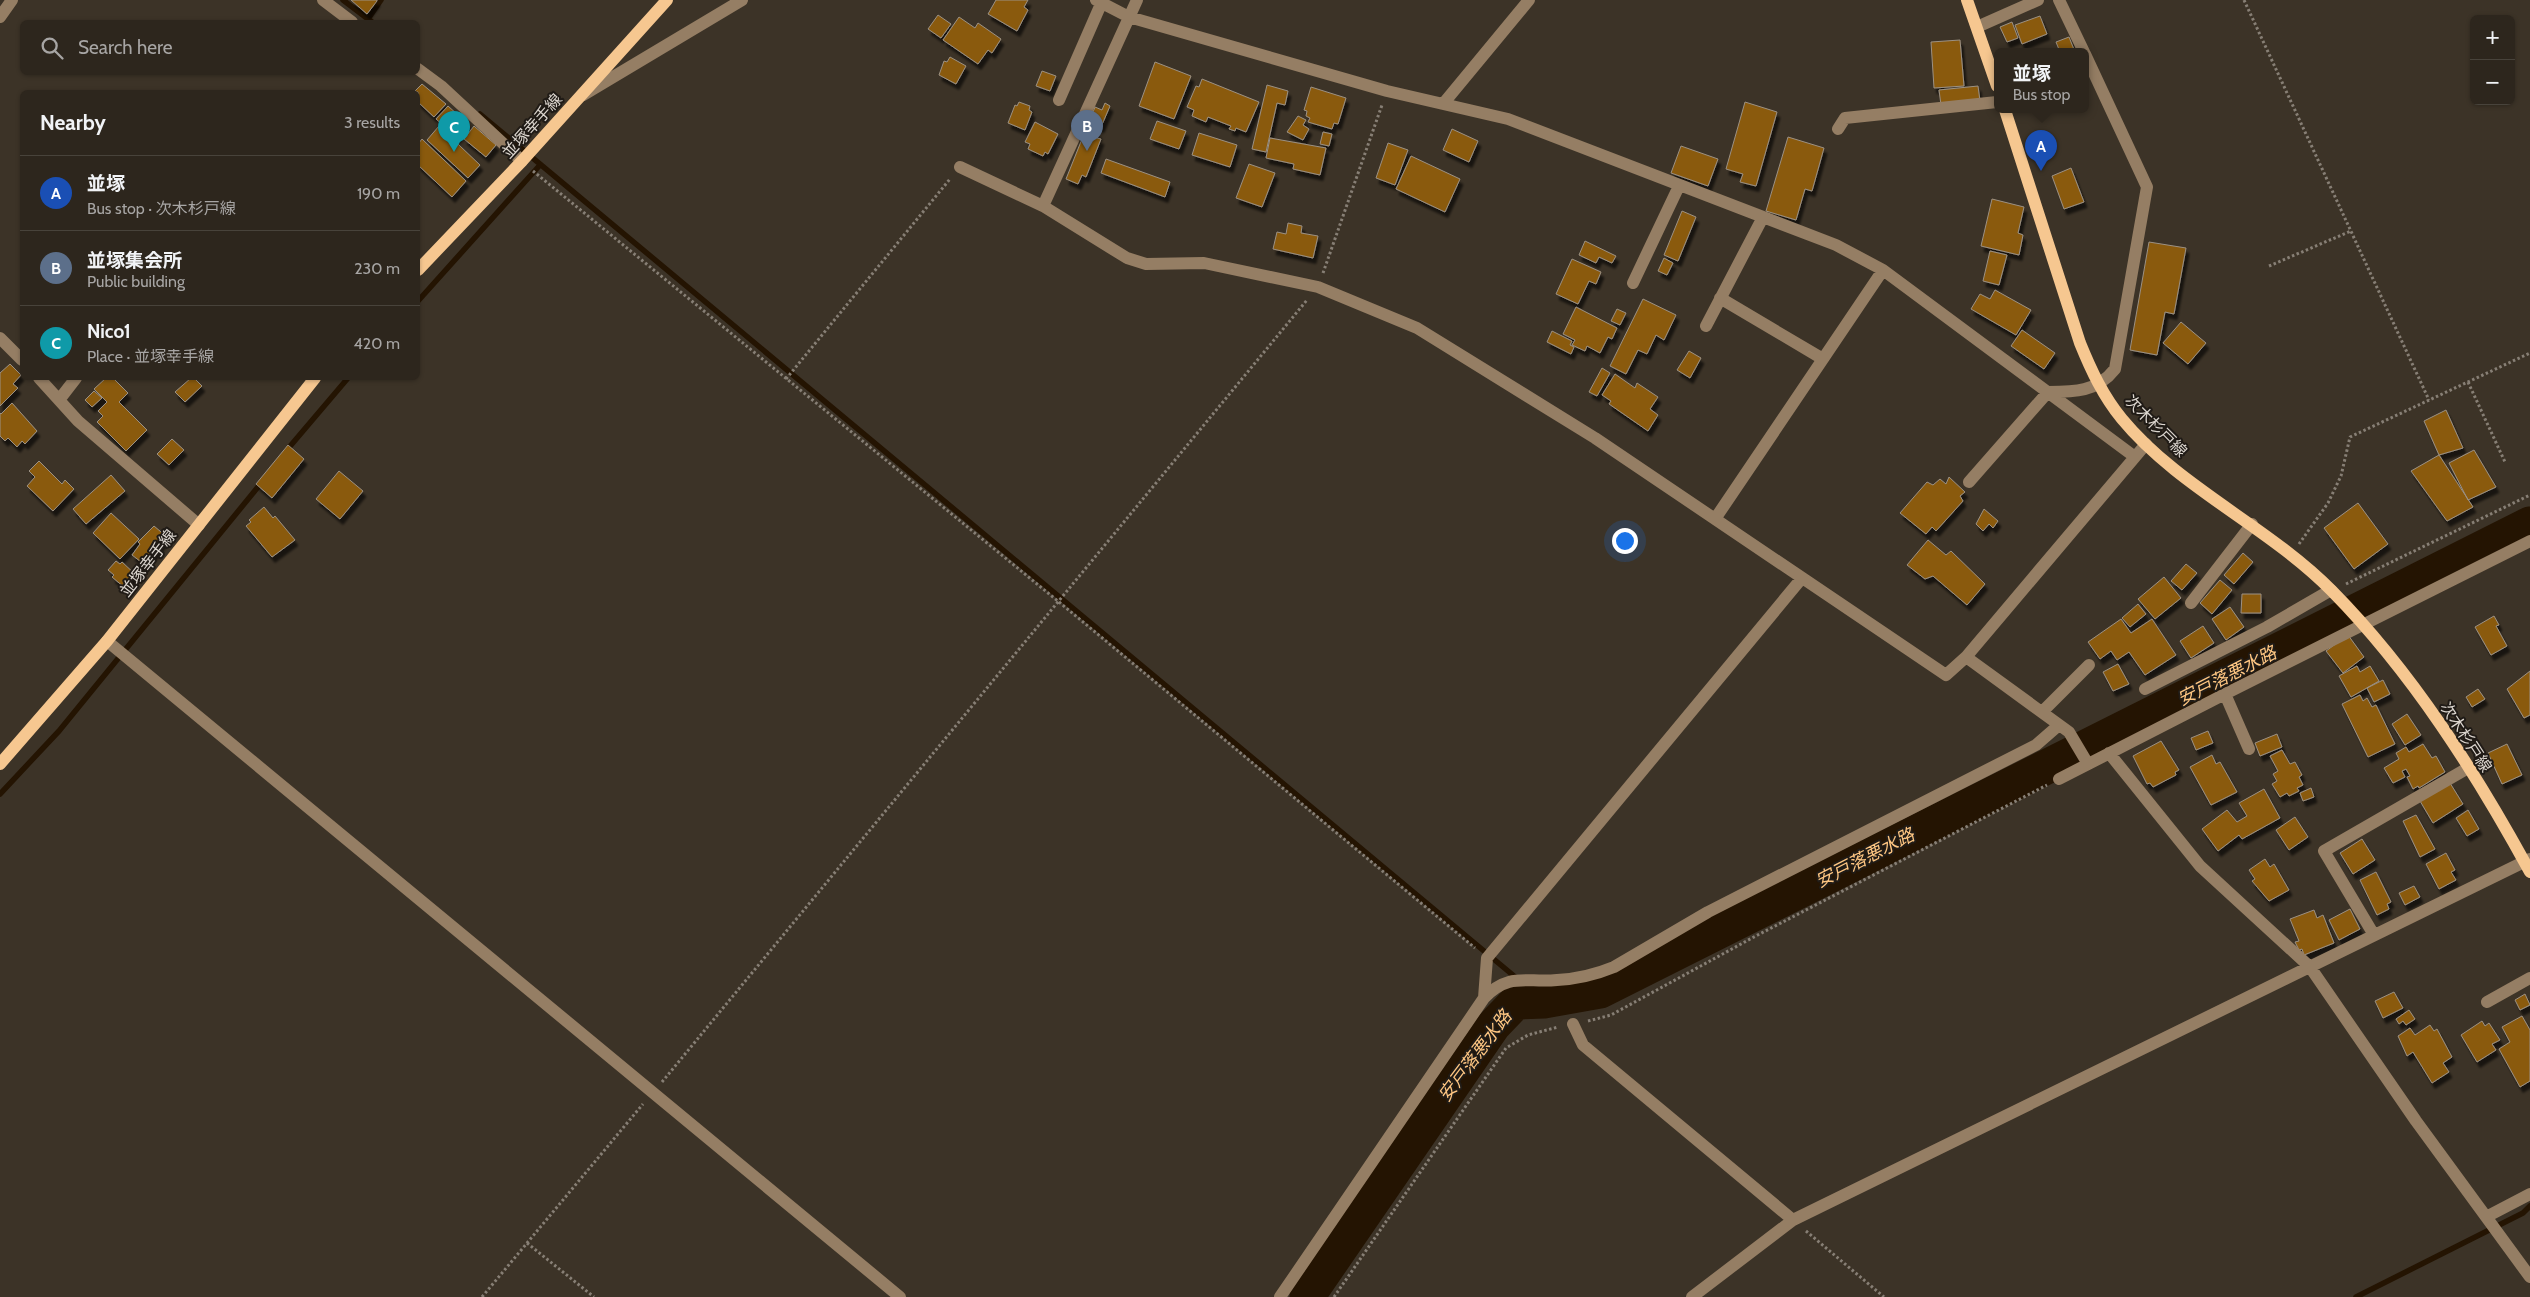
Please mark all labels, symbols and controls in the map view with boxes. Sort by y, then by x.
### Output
map controls [2470,15,2515,105]
button: + [2470,15,2515,60]
search box [20,20,420,75]
icon: search [38,34,66,62]
text: Search here [78,36,172,59]
popup [1994,48,2089,113]
button: − [2470,60,2515,105]
text: 並塚 [2013,62,2051,85]
text: Bus stop [2013,85,2070,104]
street label: 並塚幸手線 [498,90,566,162]
text: Nearby [40,110,106,135]
pin: B [1071,110,1103,151]
pin: C [438,111,470,152]
text: 3 results [344,113,400,132]
pin: A [2025,130,2057,171]
text: 並塚 [87,172,125,195]
text: A [51,184,61,203]
text: 190 m [357,184,400,203]
text: Bus stop · 次木杉戸線 [87,199,236,218]
text: 並塚集会所 [87,249,182,272]
text: B [51,259,61,278]
text: 230 m [354,259,400,278]
text: Public building [87,272,185,291]
text: Nico1 [87,320,131,343]
text: C [51,334,61,353]
text: 420 m [354,334,400,353]
text: Place · 並塚幸手線 [87,347,214,366]
street label: 次木杉戸線 [2121,391,2191,461]
street label: 並塚幸手線 [116,526,180,600]
your location [1612,528,1638,554]
water label: 安戸落悪水路 [2174,641,2282,710]
street label: 次木杉戸線 [2436,698,2496,776]
water label: 安戸落悪水路 [1812,823,1920,892]
water label: 安戸落悪水路 [1434,1005,1517,1106]

